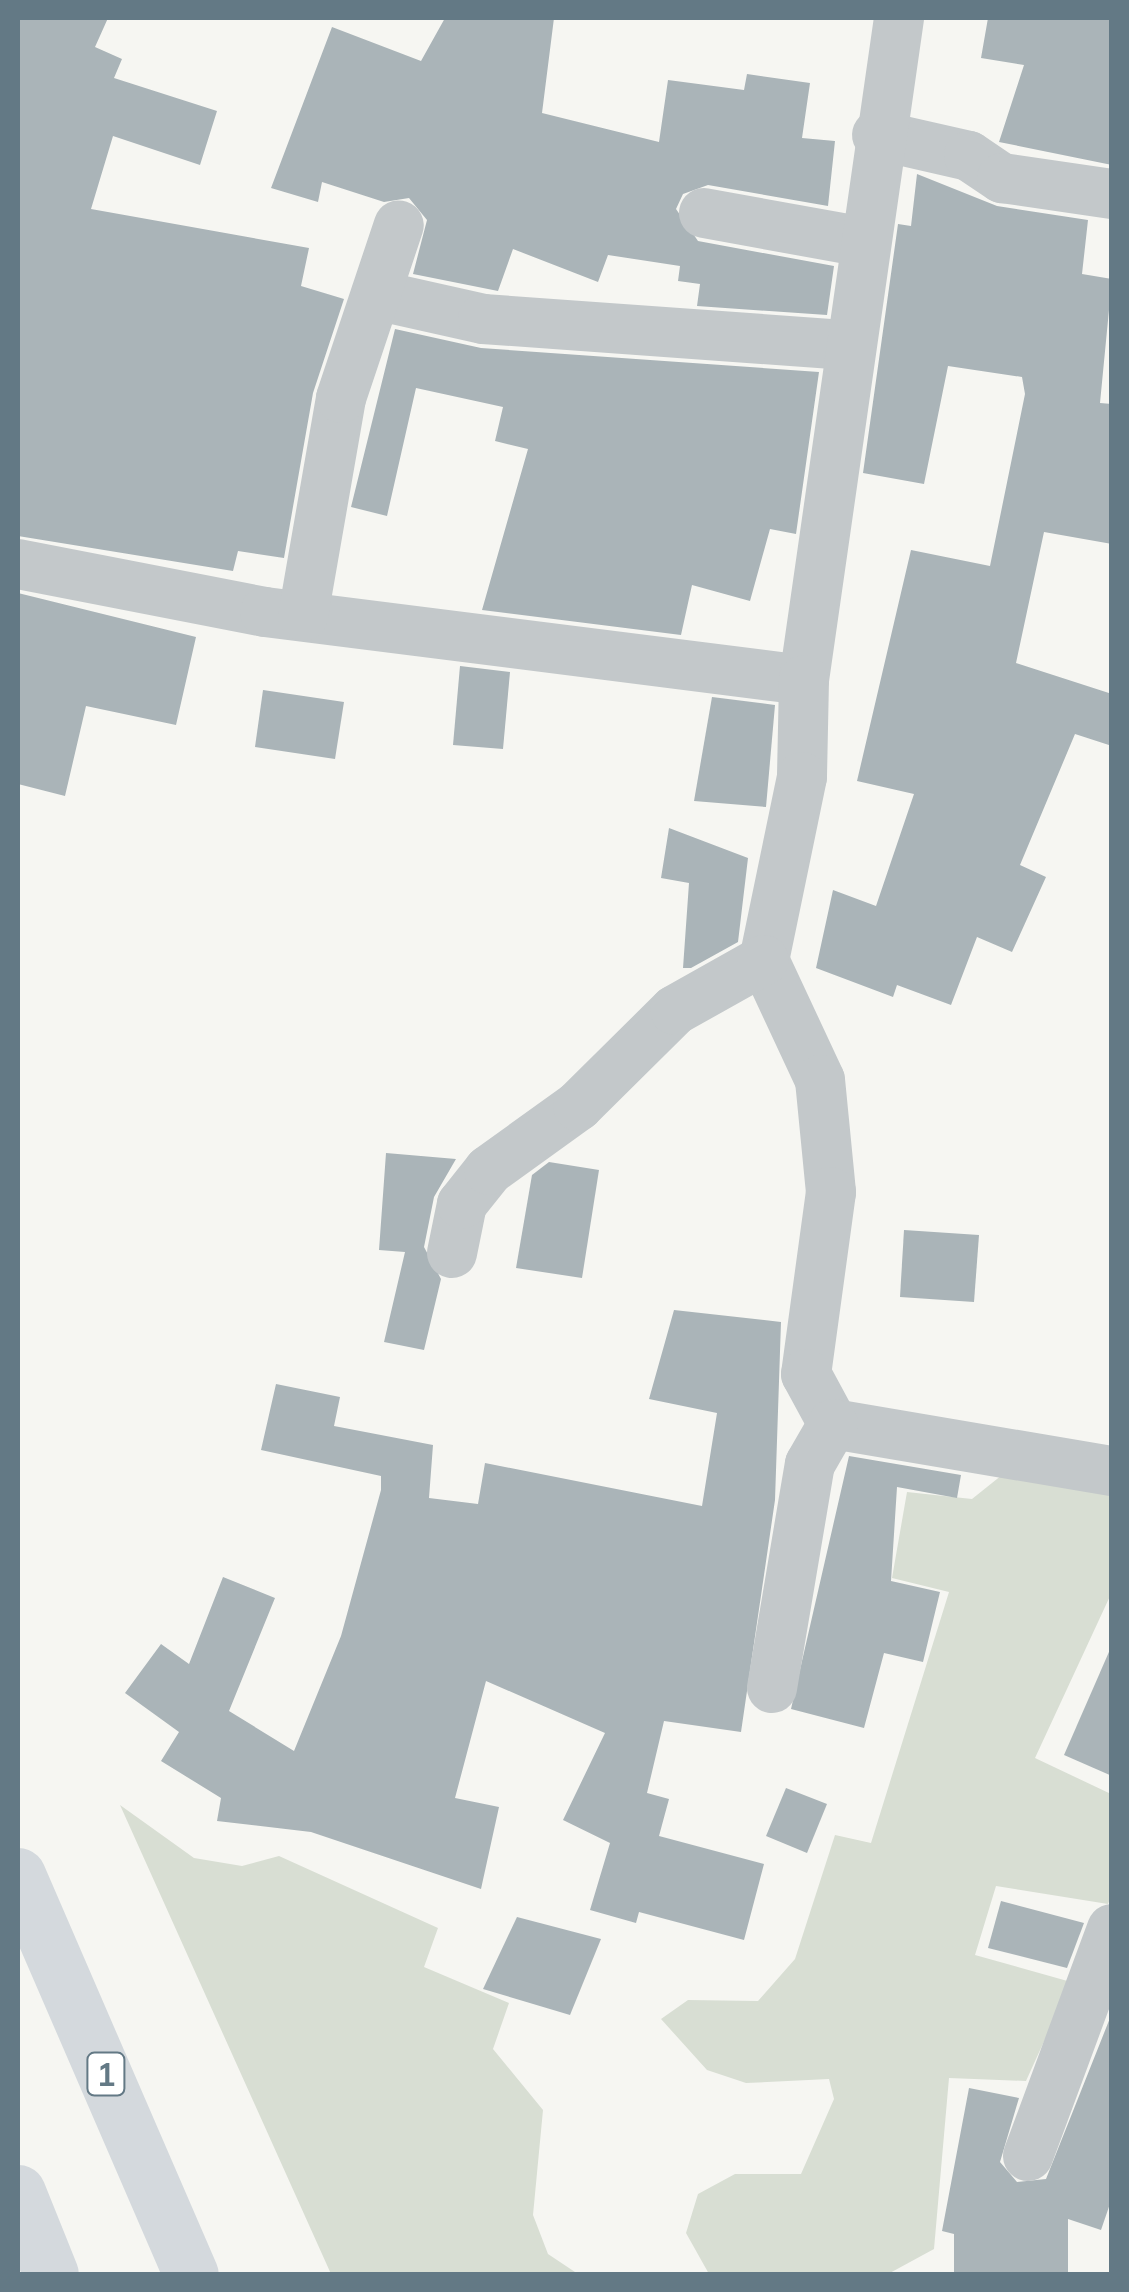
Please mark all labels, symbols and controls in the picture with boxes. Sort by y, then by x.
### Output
road number: 1 [86,2047,126,2101]

